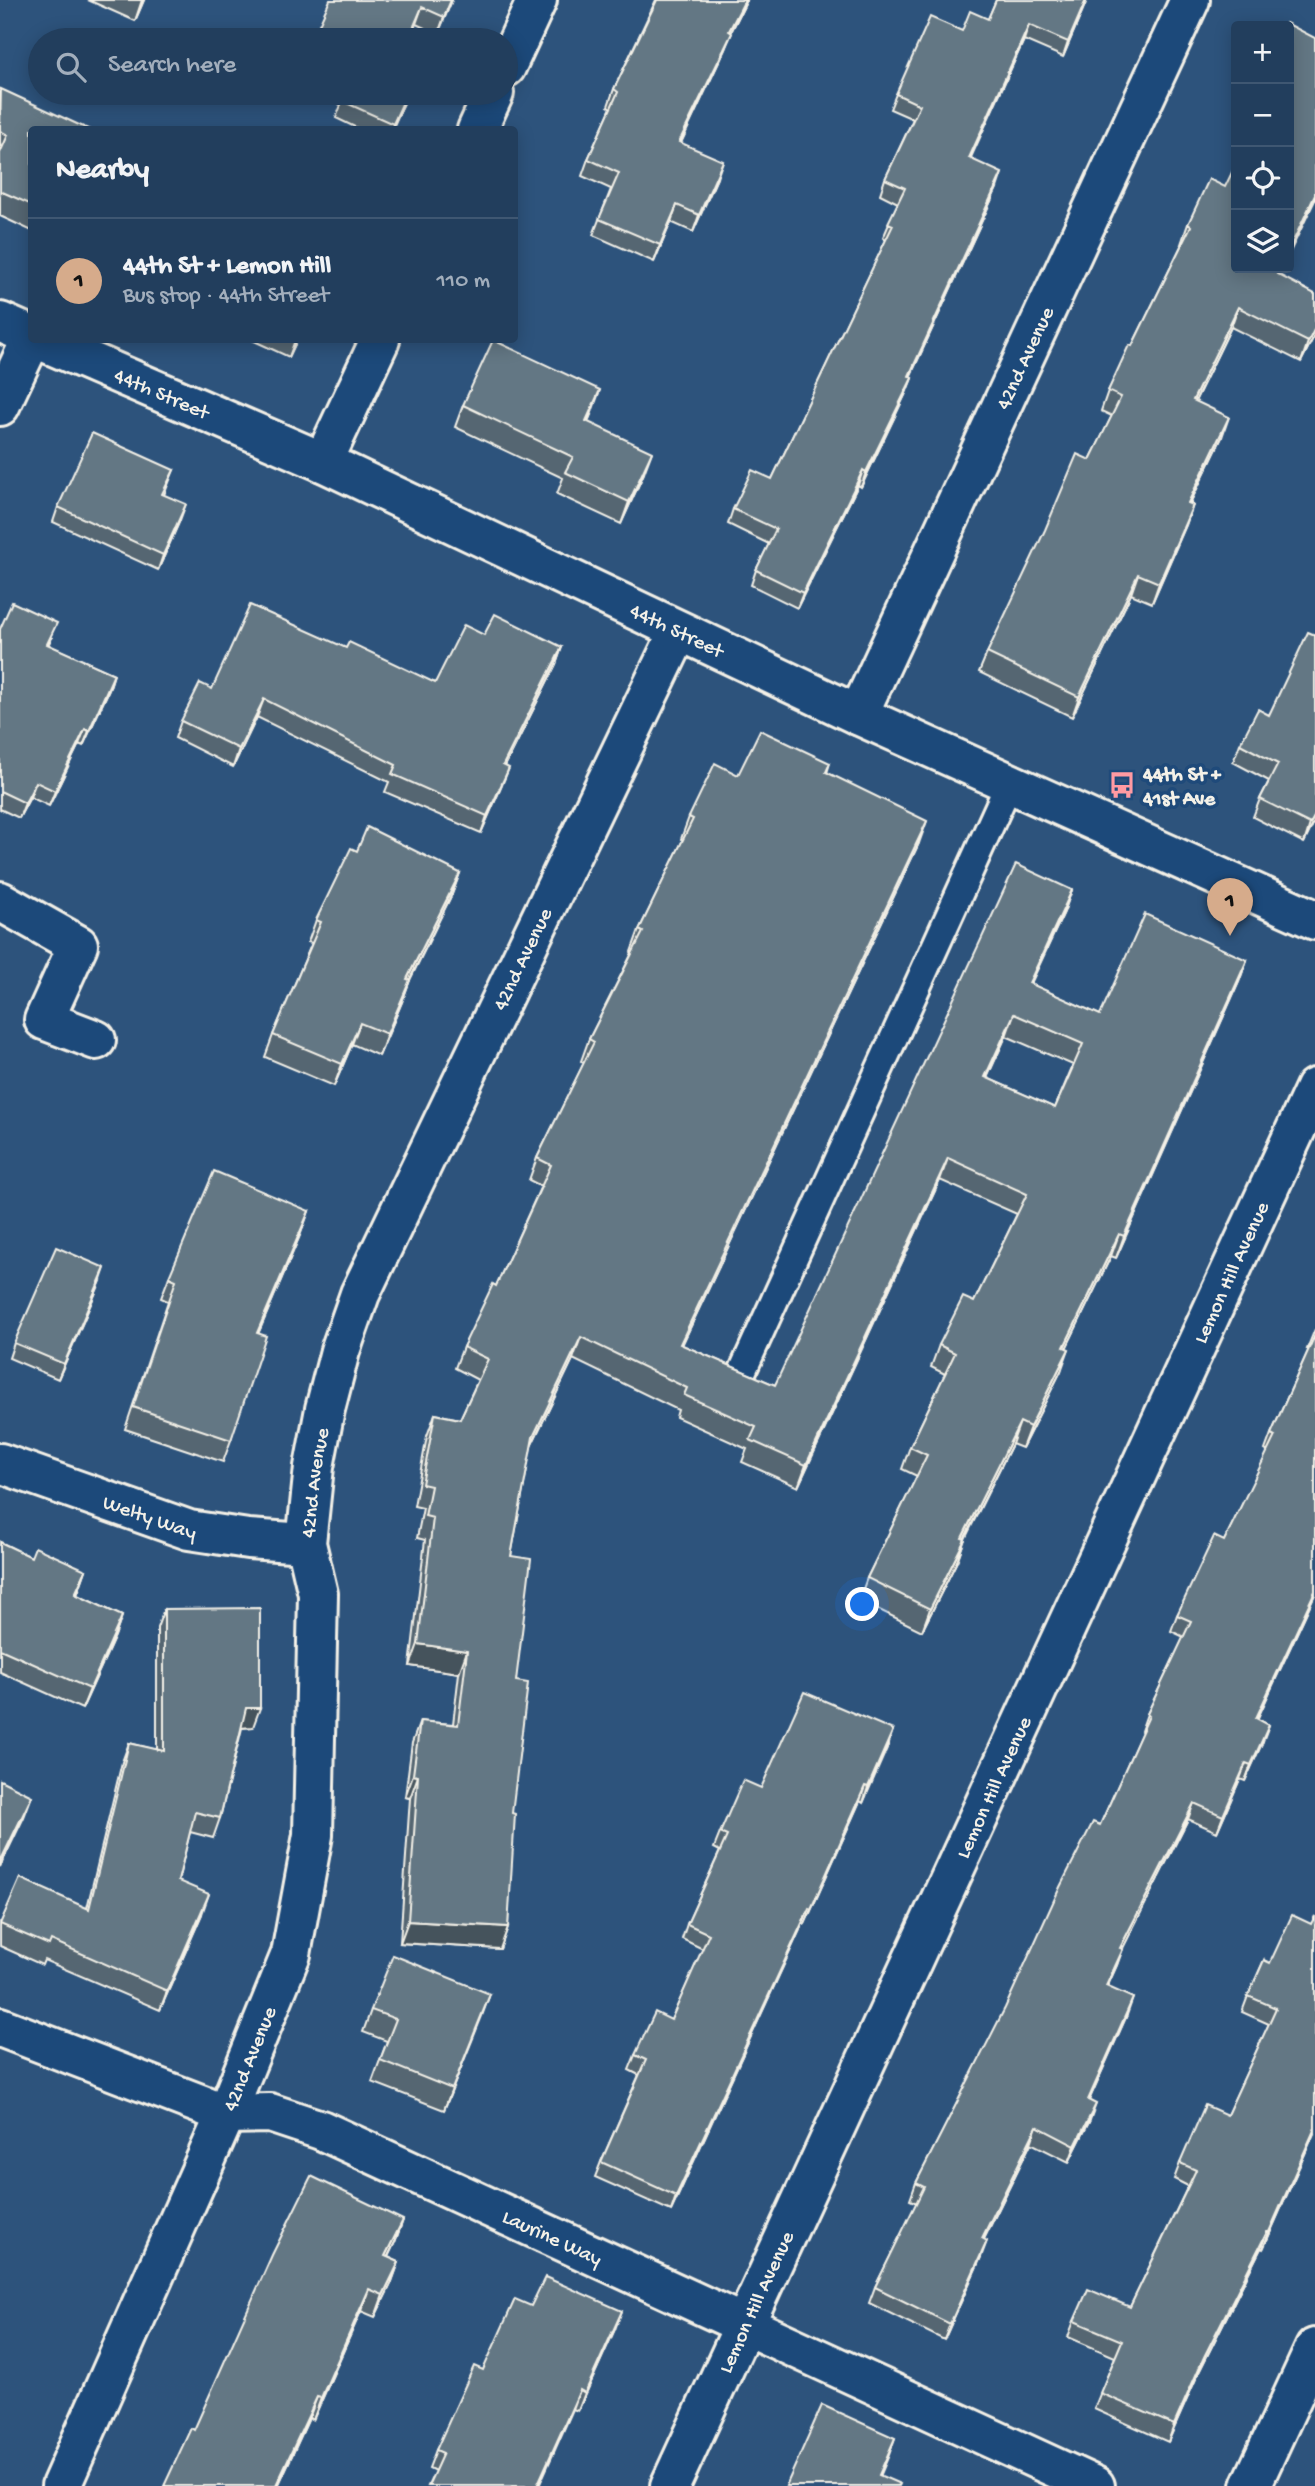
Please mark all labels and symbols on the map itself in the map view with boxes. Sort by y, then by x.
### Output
street label: 42nd Avenue [992,303,1062,415]
street label: 44th Street [110,364,214,428]
street label: 44th Street [625,600,729,667]
place label: 44th St + 41st Ave [1142,764,1222,813]
bus stop icon: 44th St + 41st Ave [1107,770,1137,800]
pin: 1 [1207,878,1253,936]
street label: 42nd Avenue [489,904,560,1015]
street label: Lemon Hill Avenue [1190,1198,1277,1348]
street label: 42nd Avenue [298,1425,337,1539]
street label: Welty Way [99,1491,197,1547]
your location [845,1587,879,1621]
street label: Lemon Hill Avenue [952,1712,1040,1863]
street label: 42nd Avenue [219,2003,285,2116]
street label: Laurine Way [497,2206,605,2273]
street label: Lemon Hill Avenue [715,2227,802,2378]

